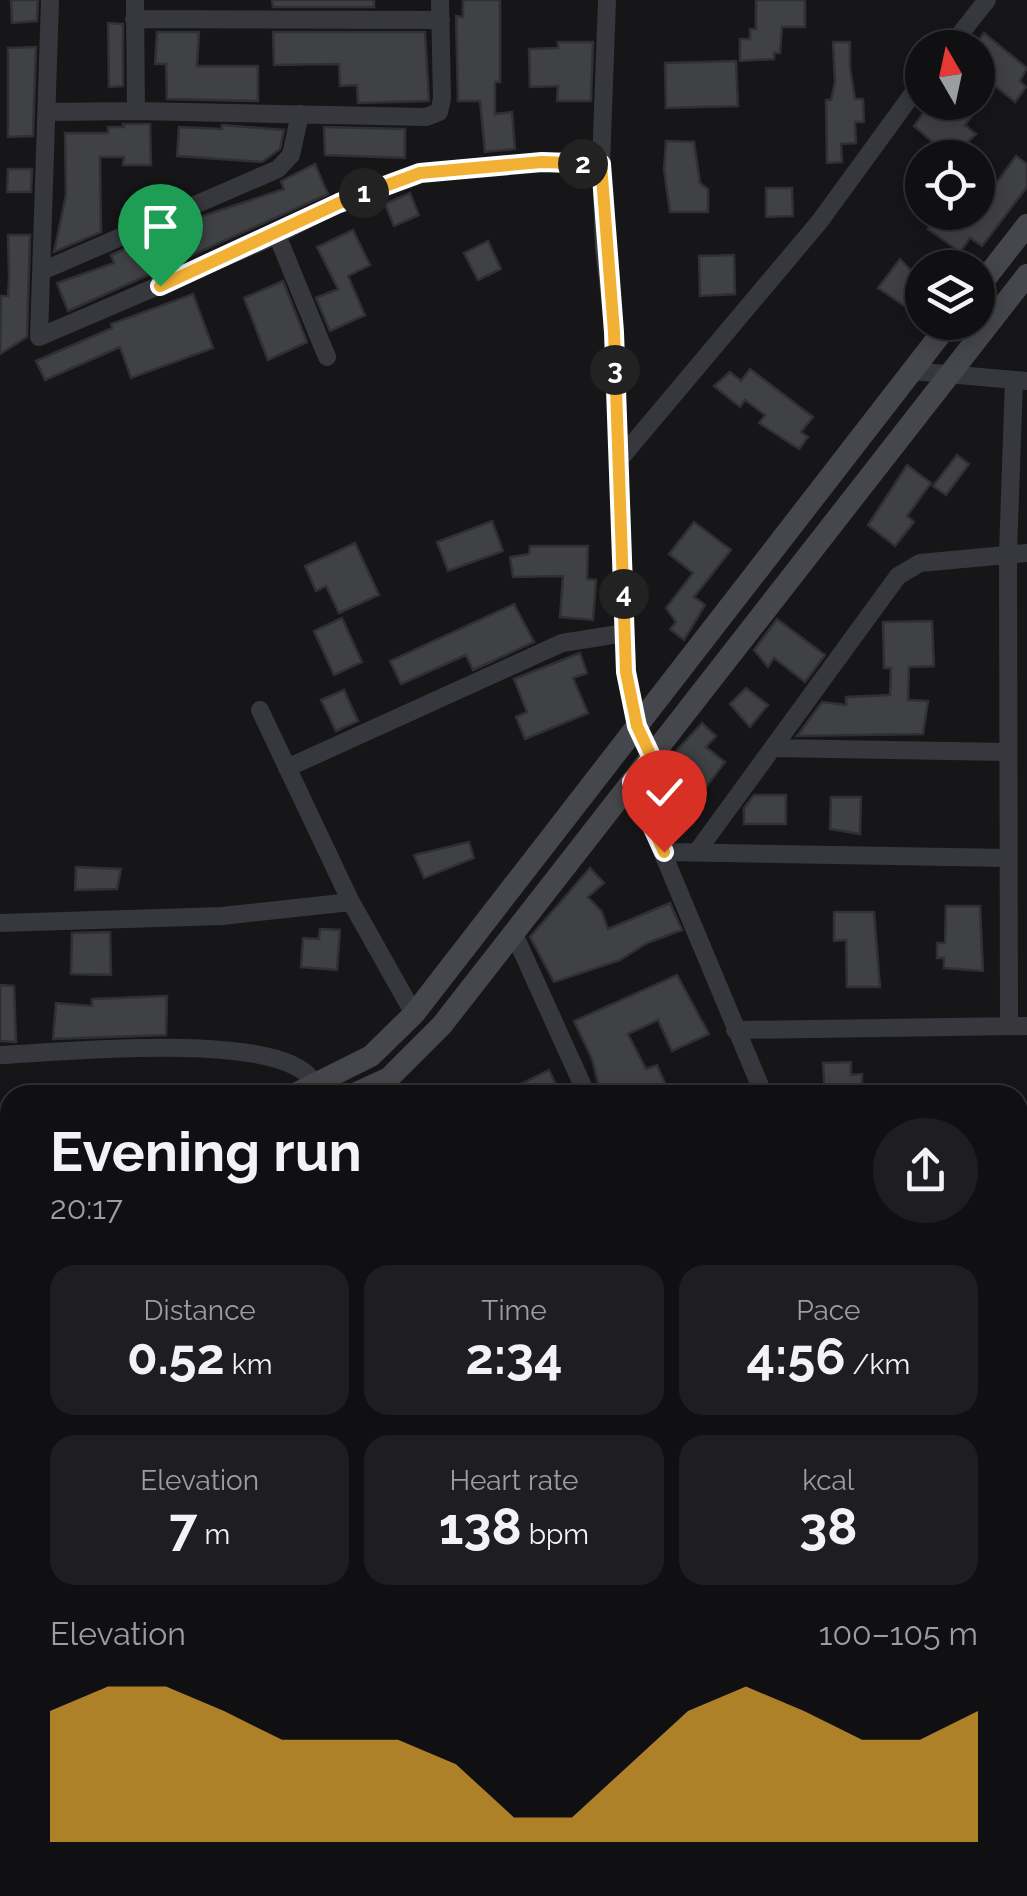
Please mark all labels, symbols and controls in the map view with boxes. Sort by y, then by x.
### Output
north arrow [905,30,995,120]
map controls [905,30,995,340]
pin: 2 [558,139,608,189]
button: locate [905,140,995,230]
text: 2 [575,147,591,180]
pin: 1 [339,168,389,218]
text: 1 [357,176,371,209]
pin [118,184,203,287]
icon: arrive [133,199,188,254]
button: layers [905,250,995,340]
pin: 3 [590,345,640,395]
text: 3 [607,353,623,386]
pin: 4 [599,569,649,619]
text: 4 [616,577,632,610]
pin [622,750,707,853]
icon: check [637,765,692,820]
button: share [873,1118,978,1223]
text: Evening run [50,1119,362,1184]
text: 20:17 [50,1189,123,1226]
text: Distance [144,1294,256,1327]
text: Time [481,1294,547,1327]
text: Pace [796,1294,860,1327]
text: 0.52 [127,1327,225,1386]
text: 2:34 [465,1327,562,1386]
text: 4:56 [747,1327,845,1386]
text: km [225,1348,272,1381]
text: /km [845,1348,910,1381]
text: Elevation [140,1464,259,1497]
text: Heart rate [450,1464,578,1497]
text: kcal [802,1464,855,1497]
text: 7 [169,1497,197,1556]
text: 138 [439,1497,522,1556]
text: 38 [799,1497,857,1556]
text: m [197,1518,230,1551]
text: bpm [522,1518,589,1551]
text: Elevation [50,1615,186,1652]
text: 100–105 m [819,1615,978,1652]

